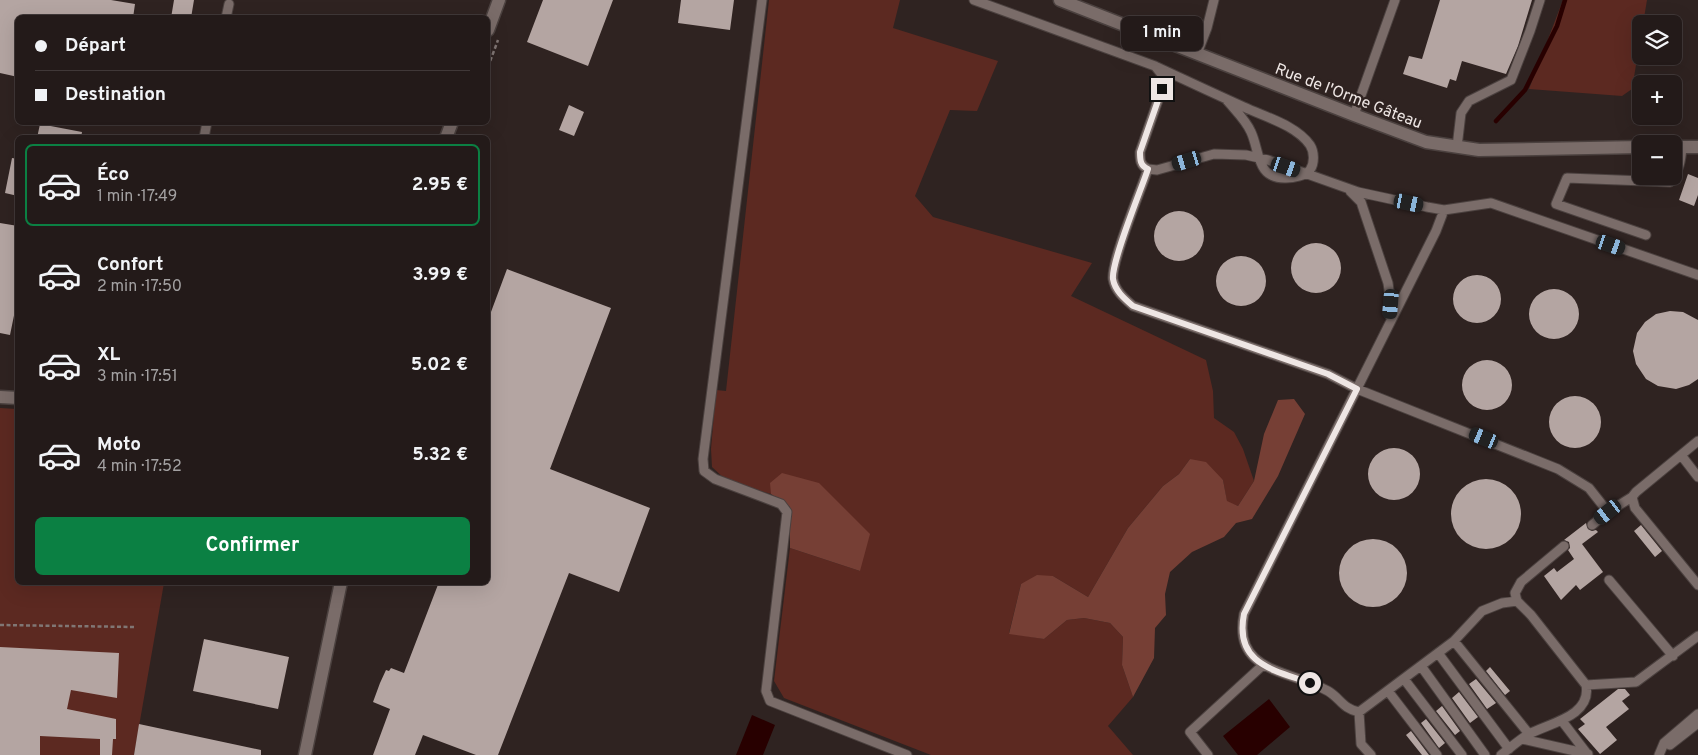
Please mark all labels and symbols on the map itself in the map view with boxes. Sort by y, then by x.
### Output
callout: 1 min [1121,17,1203,52]
street label: Rue de l'Orme Gâteau [1272,60,1425,134]
route end [1151,78,1173,100]
car [1170,149,1203,173]
car [1269,155,1302,179]
car [1392,193,1425,213]
car [1594,233,1627,257]
car [1382,288,1399,320]
car [1467,425,1500,451]
car [1591,497,1624,527]
route start [1299,672,1321,694]

